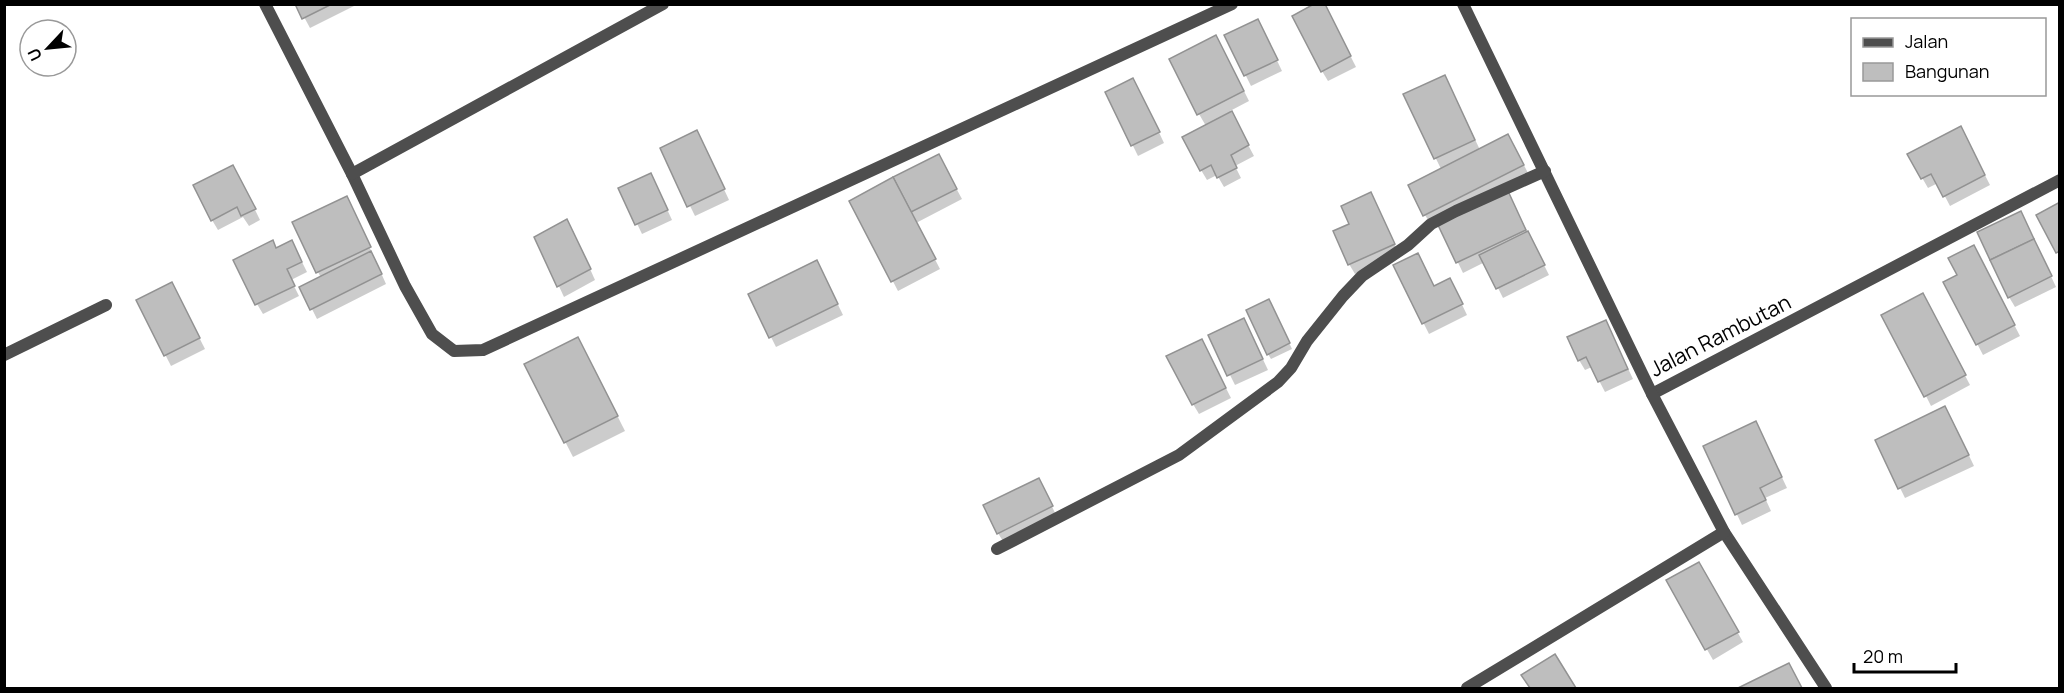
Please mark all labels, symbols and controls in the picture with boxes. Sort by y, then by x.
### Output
north arrow [18,18,78,78]
legend [1851,18,2046,96]
text: Jalan [1905,29,1948,53]
text: U [22,45,47,65]
text: Bangunan [1905,59,1989,83]
street label: Jalan Rambutan [1645,287,1795,383]
scale bar [1854,636,1956,674]
text: 20 m [1863,644,1903,668]

